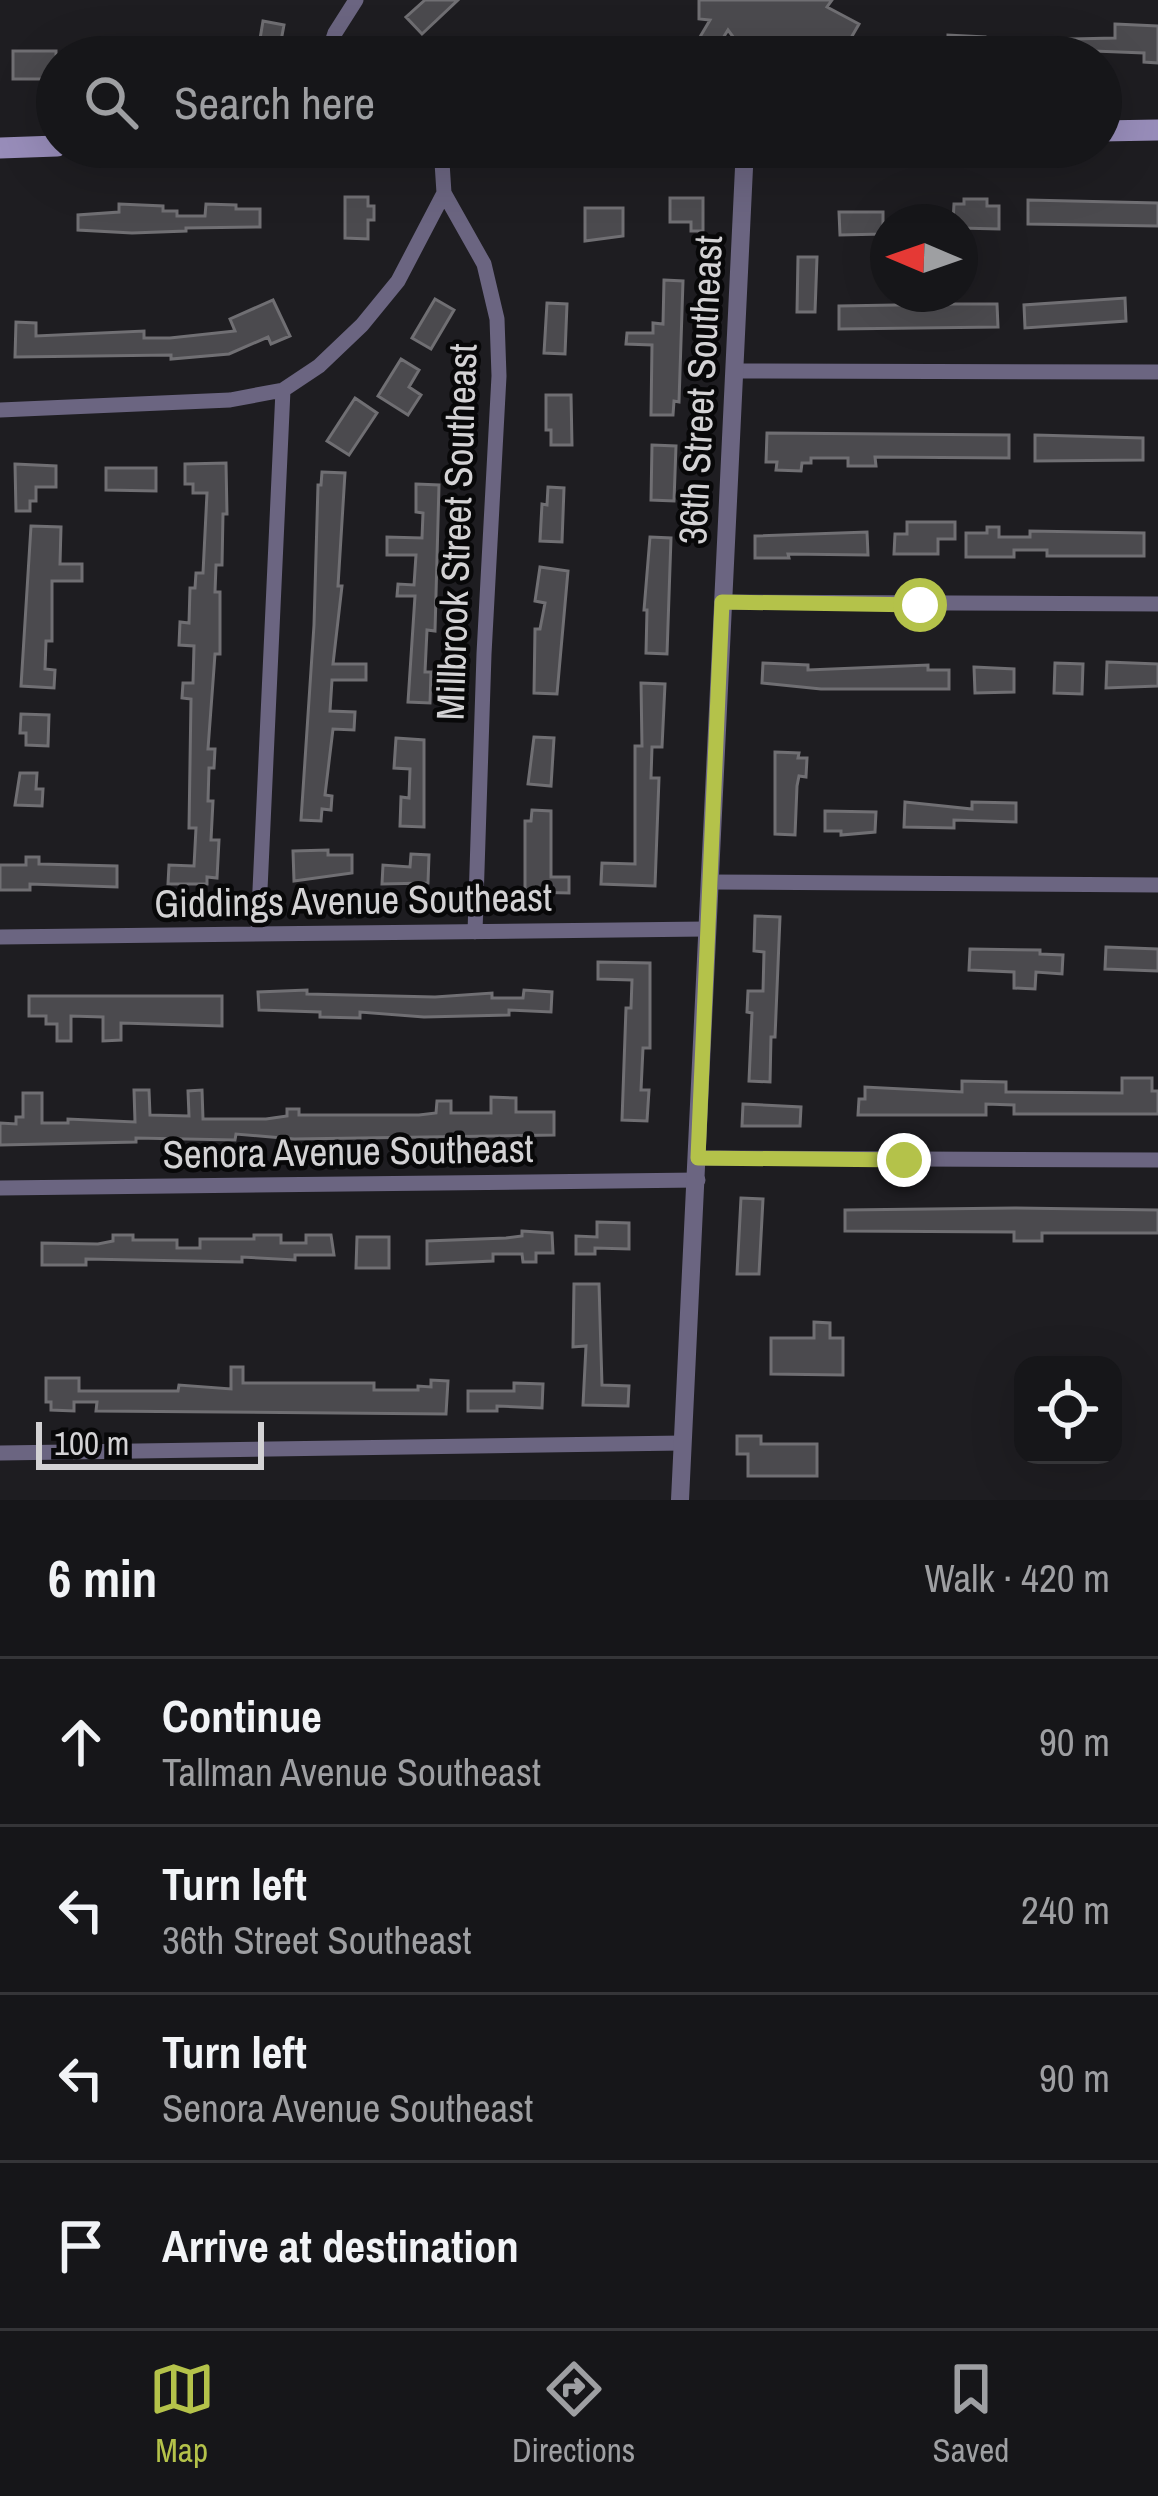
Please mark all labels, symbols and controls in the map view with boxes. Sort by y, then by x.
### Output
search box [36,36,1122,168]
icon: search [78,69,144,135]
text: Search here [174,72,375,133]
north arrow [870,204,978,312]
street label: 36th Street Southeast [666,234,734,546]
street label: Millbrook Street Southeast [423,343,489,721]
route start [893,578,947,632]
street label: Giddings Avenue Southeast [154,871,552,929]
street label: Senora Avenue Southeast [162,1122,534,1180]
route end [877,1133,931,1187]
map controls [1014,1356,1122,1464]
button: locate [1014,1356,1122,1464]
scale bar [36,1416,264,1469]
text: 100 m [54,1421,129,1465]
text: 6 min [48,1544,157,1613]
text: Walk · 420 m [925,1552,1110,1604]
text: Continue [162,1685,322,1746]
icon: ahead [48,1709,114,1775]
text: 90 m [1039,1716,1110,1768]
text: Tallman Avenue Southeast [162,1746,541,1798]
text: Turn left [162,1853,307,1914]
icon: left [48,1877,114,1943]
text: 240 m [1021,1884,1110,1936]
text: 36th Street Southeast [162,1914,471,1966]
text: Turn left [162,2021,307,2082]
icon: left [48,2045,114,2111]
text: 90 m [1039,2052,1110,2104]
text: Senora Avenue Southeast [162,2082,533,2134]
icon: arrive [48,2213,114,2279]
text: Arrive at destination [162,2215,519,2276]
tab: Map [149,2356,215,2472]
tab: Directions [512,2356,635,2472]
tab: Saved [933,2356,1009,2472]

